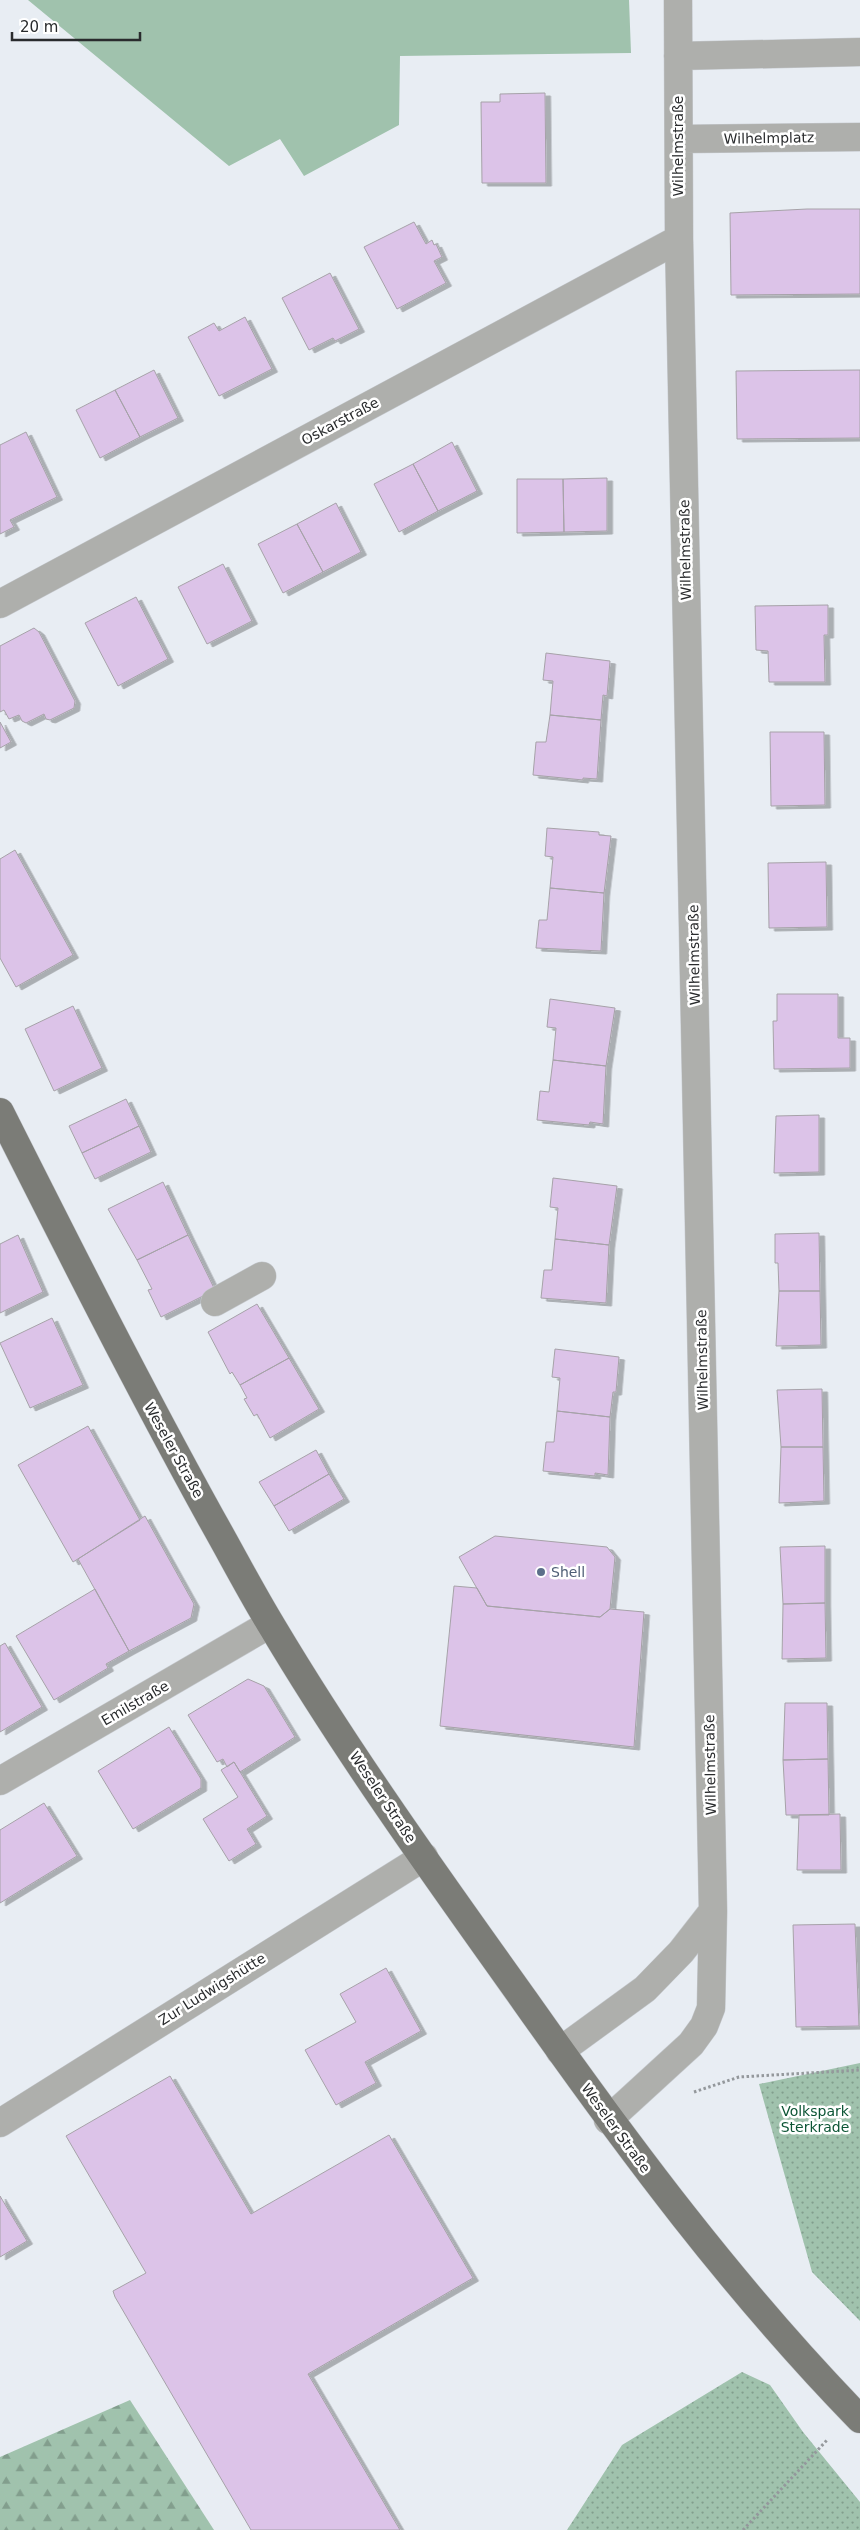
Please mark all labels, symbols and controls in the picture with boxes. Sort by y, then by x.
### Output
scale bar [12,10,140,42]
text: 20 m [20,18,58,36]
street label: Wilhelmstraße [670,96,686,196]
street label: Wilhelmplatz [724,129,814,147]
street label: Oskarstraße [299,394,381,448]
street label: Wilhelmstraße [676,499,694,601]
street label: Wilhelmstraße [685,904,703,1006]
street label: Wilhelmstraße [693,1309,711,1411]
street label: Weseler Straße [141,1400,207,1500]
place label: Shell [551,1564,585,1580]
marker: Shell [535,1566,547,1578]
street label: Emilstraße [99,1677,171,1729]
street label: Wilhelmstraße [701,1714,719,1816]
street label: Weseler Straße [347,1748,419,1846]
street label: Zur Ludwigshütte [156,1950,268,2028]
street label: Weseler Straße [578,2080,654,2176]
park label: Volkspark Sterkrade [781,2103,850,2135]

